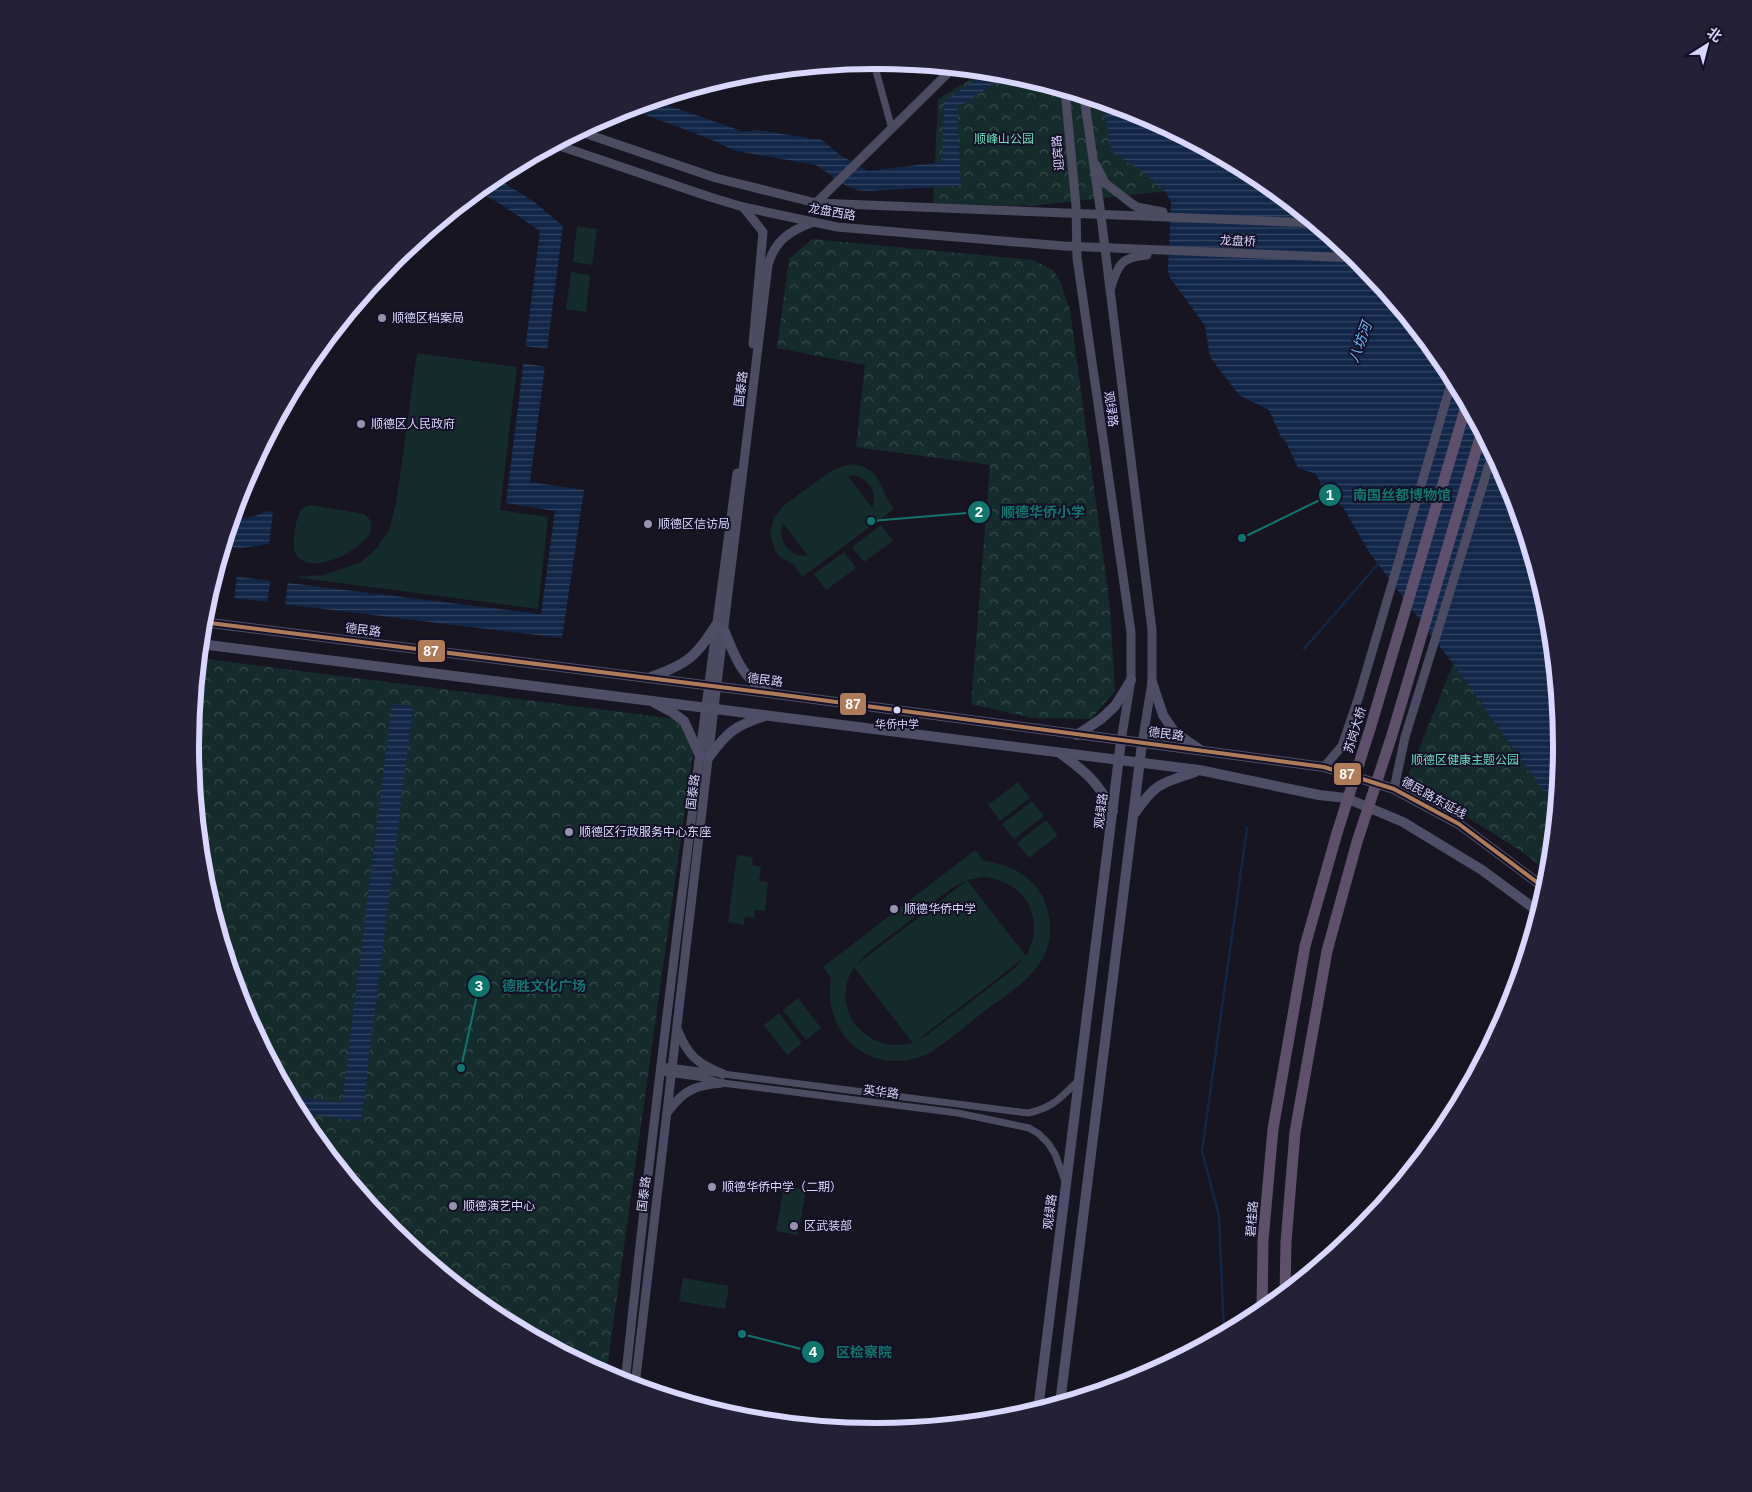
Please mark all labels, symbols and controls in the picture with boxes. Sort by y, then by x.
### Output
north arrow [1682,20,1732,70]
text: 北 [1704,24,1725,45]
park label: 顺峰山公园 [974,132,1034,146]
street label: 迎宾路 [1049,134,1067,172]
street label: 龙盘西路 [807,201,857,223]
street label: 龙盘桥 [1220,233,1256,249]
place label: 顺德区档案局 [392,311,464,325]
marker: 顺德区档案局 [376,312,388,324]
water label: 八坊河 [1345,317,1376,364]
street label: 国泰路 [732,370,750,408]
street label: 观绿路 [1102,390,1120,428]
place label: 顺德区人民政府 [371,417,455,431]
marker: 顺德区人民政府 [355,418,367,430]
callout: 南国丝都博物馆 [1318,480,1461,509]
text: 1 [1326,486,1334,503]
text: 南国丝都博物馆 [1353,487,1451,503]
callout: 顺德华侨小学 [966,498,1095,527]
text: 2 [975,503,983,520]
text: 顺德华侨小学 [1001,504,1085,520]
place label: 顺德区信访局 [658,517,730,531]
marker: 顺德区信访局 [642,518,654,530]
street label: 德民路 [344,621,382,639]
line badge: 87 [417,639,446,663]
text: 87 [423,643,439,659]
street label: 德民路 [746,671,784,689]
line badge: 87 [839,692,867,716]
text: 87 [845,696,861,712]
marker: 华侨中学 [892,705,902,715]
street label: 苏岗大桥 [1341,705,1369,755]
place label: 华侨中学 [875,718,919,730]
street label: 德民路 [1147,725,1185,743]
park label: 顺德区健康主题公园 [1411,753,1519,767]
line badge: 87 [1333,762,1362,786]
text: 87 [1339,766,1355,782]
street label: 国泰路 [684,773,702,811]
street label: 德民路东延线 [1399,774,1469,822]
street label: 观绿路 [1092,792,1110,830]
place label: 顺德区行政服务中心东座 [579,825,711,839]
marker: 顺德区行政服务中心东座 [563,826,575,838]
place label: 顺德华侨中学 [904,902,976,916]
marker: 顺德华侨中学 [888,903,900,915]
callout: 德胜文化广场 [467,971,596,1000]
text: 3 [475,977,483,994]
text: 德胜文化广场 [502,978,586,994]
street label: 英华路 [862,1083,900,1101]
street label: 国泰路 [635,1175,653,1213]
place label: 顺德华侨中学（二期） [722,1180,842,1194]
marker: 顺德华侨中学（二期） [706,1181,718,1193]
street label: 观绿路 [1041,1193,1059,1231]
place label: 顺德演艺中心 [463,1199,535,1213]
marker: 顺德演艺中心 [447,1200,459,1212]
street label: 碧桂路 [1243,1200,1261,1238]
place label: 区武装部 [804,1219,852,1233]
marker: 区武装部 [788,1220,800,1232]
callout: 区检察院 [801,1337,902,1366]
text: 4 [809,1343,818,1360]
text: 区检察院 [836,1344,892,1360]

